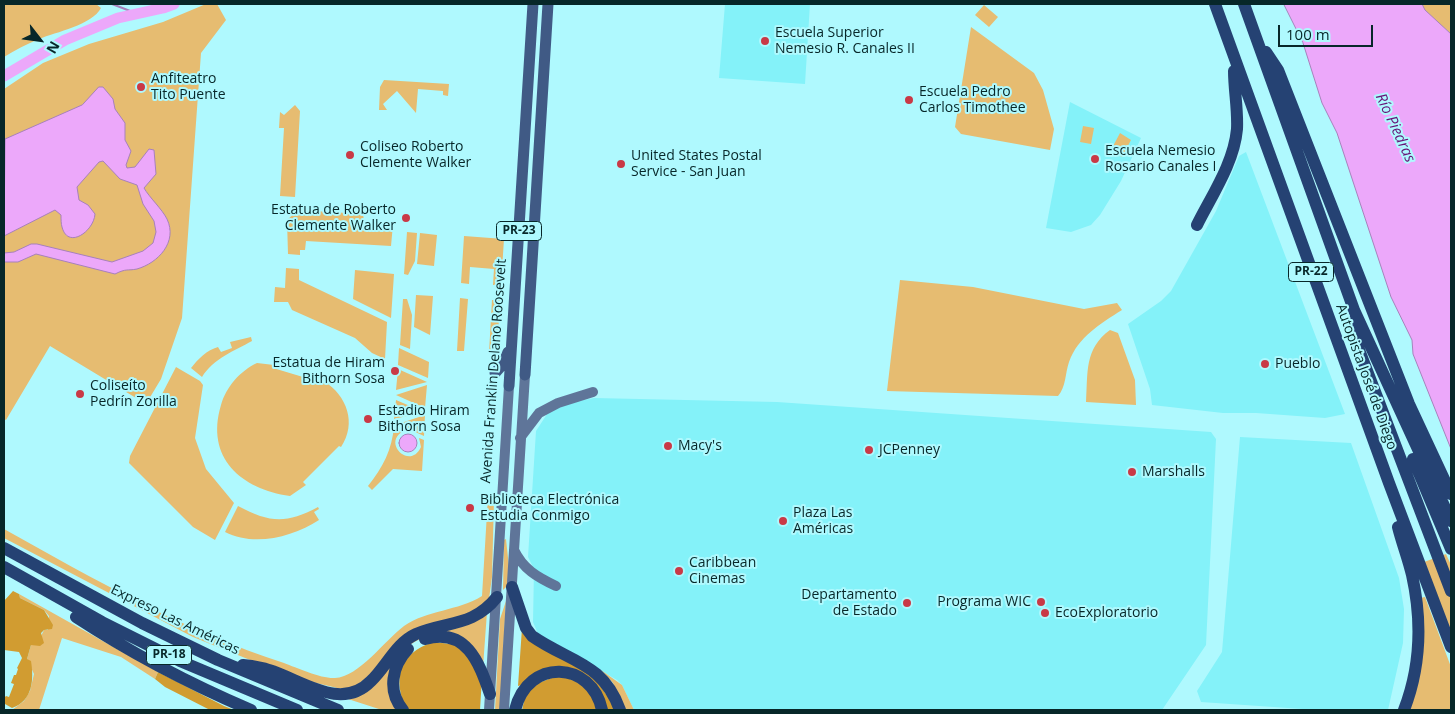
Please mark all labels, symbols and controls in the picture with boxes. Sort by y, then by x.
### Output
north arrow [15,15,65,65]
scale bar [1280,15,1375,47]
text: 100 m [1286,24,1330,44]
place label: Escuela Superior Nemesio R. Canales II [775,25,915,58]
marker: Escuela Superior Nemesio R. Canales II [759,35,771,47]
text: N [42,38,65,57]
place label: Anfiteatro Tito Puente [151,71,226,104]
marker: Anfiteatro Tito Puente [135,81,147,93]
place label: Escuela Pedro Carlos Timothee [919,84,1026,116]
water label: Río Piedras [1371,91,1419,165]
marker: Escuela Pedro Carlos Timothee [903,94,915,106]
place label: Coliseo Roberto Clemente Walker [360,139,471,172]
place label: Escuela Nemesio Rosario Canales I [1105,143,1216,176]
place label: United States Postal Service - San Juan [631,148,762,180]
marker: Coliseo Roberto Clemente Walker [344,149,356,161]
marker: Escuela Nemesio Rosario Canales I [1089,153,1101,165]
marker: United States Postal Service - San Juan [615,158,627,170]
place label: Estatua de Roberto Clemente Walker [271,202,396,234]
marker: Estatua de Roberto Clemente Walker [400,212,412,224]
road number: PR-23 [496,222,542,240]
street label: Avenida Franklin Delano Roosevelt [478,258,510,484]
road number: PR-22 [1288,262,1334,282]
street label: Autopista José de Diego [1332,302,1400,452]
place label: Estatua de Hiram Bithorn Sosa [272,355,385,388]
place label: Pueblo [1275,356,1320,372]
marker: Pueblo [1259,358,1271,370]
marker: Estatua de Hiram Bithorn Sosa [389,365,401,377]
place label: Coliseíto Pedrín Zorilla [90,378,177,411]
marker: Coliseíto Pedrín Zorilla [74,388,86,400]
place label: Estadio Hiram Bithorn Sosa [378,403,470,436]
marker: Estadio Hiram Bithorn Sosa [362,413,374,425]
place label: Macy's [678,438,722,454]
marker: Macy's [662,440,674,452]
place label: JCPenney [879,442,940,458]
marker: JCPenney [863,444,875,456]
place label: Marshalls [1142,464,1205,480]
marker: Marshalls [1126,466,1138,478]
place label: Biblioteca Electrónica Estudia Conmigo [480,492,619,524]
marker: Biblioteca Electrónica Estudia Conmigo [464,502,476,514]
place label: Plaza Las Américas [793,505,853,538]
marker: Plaza Las Américas [777,515,789,527]
place label: Caribbean Cinemas [689,555,756,588]
marker: Caribbean Cinemas [673,565,685,577]
street label: Expreso Las Américas [108,581,242,659]
place label: Departamento de Estado [801,587,897,620]
place label: Programa WIC [937,594,1031,610]
marker: Programa WIC [1035,596,1047,608]
marker: Departamento de Estado [901,597,913,609]
place label: EcoExploratorio [1055,605,1158,621]
marker: EcoExploratorio [1039,607,1051,619]
road number: PR-18 [146,646,192,664]

